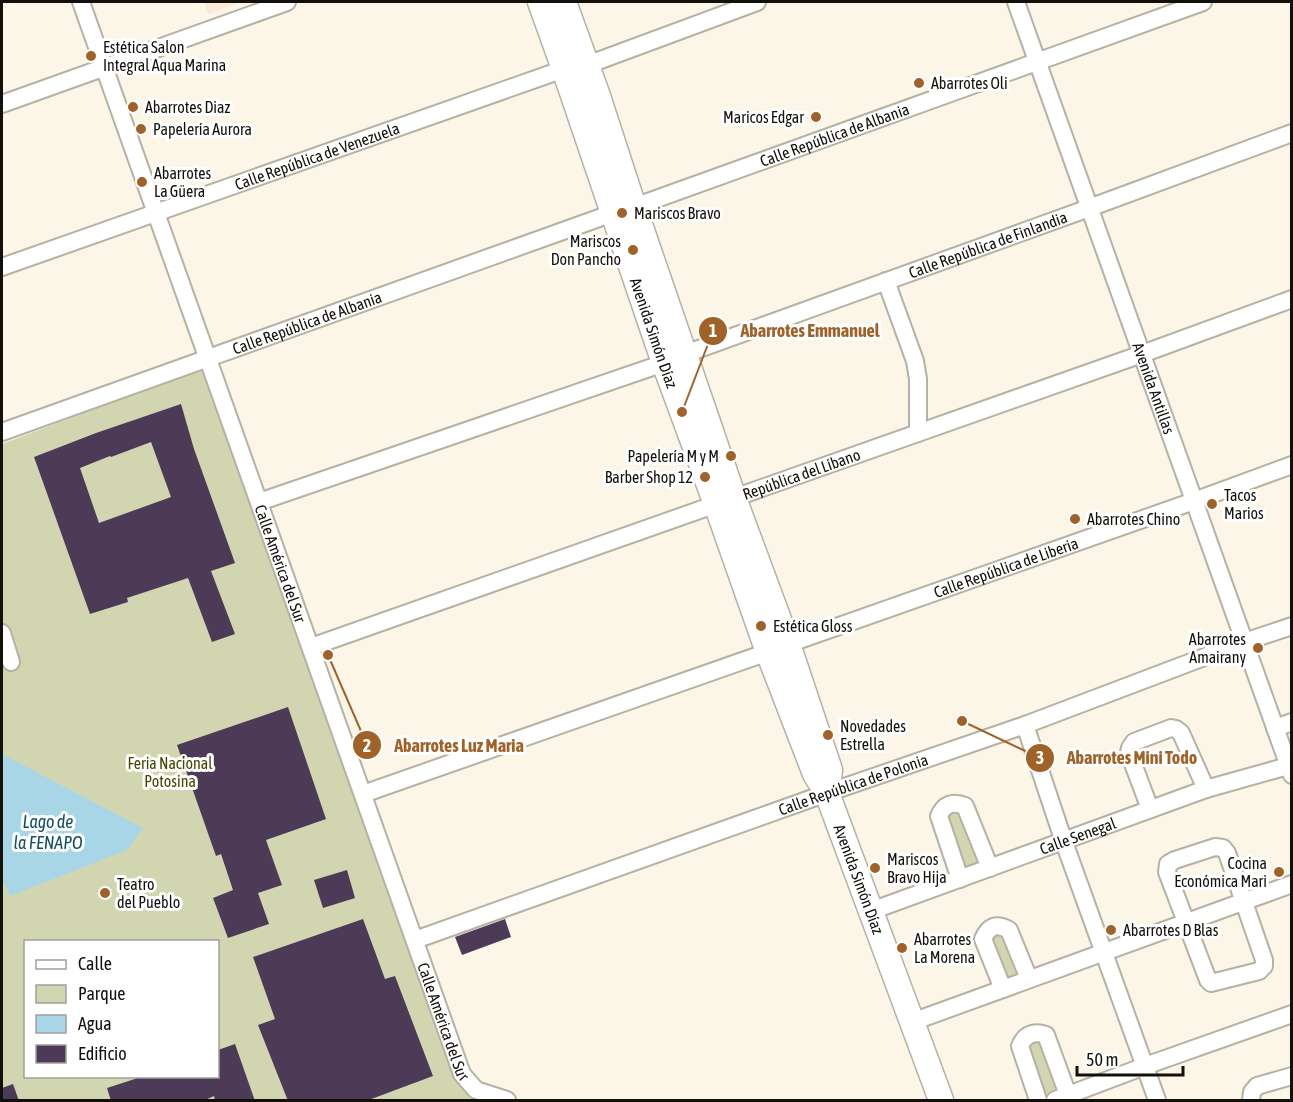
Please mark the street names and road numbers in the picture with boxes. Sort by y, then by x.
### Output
street label: Calle República de Albania [757,100,911,170]
street label: Calle República de Venezuela [232,119,402,193]
street label: Calle República de Finlandia [906,208,1070,281]
street label: Avenida Simón Díaz [627,275,682,391]
street label: Calle República de Albania [230,288,384,358]
street label: Avenida Antillas [1129,340,1179,437]
street label: República del Líbano [740,445,863,503]
street label: Calle América del Sur [251,502,310,625]
street label: Calle República de Liberia [931,534,1080,601]
street label: Calle República de Polonia [776,750,930,819]
street label: Calle Senegal [1037,813,1119,858]
street label: Avenida Simón Díaz [830,822,888,937]
street label: Calle América del Sur [414,960,473,1085]

